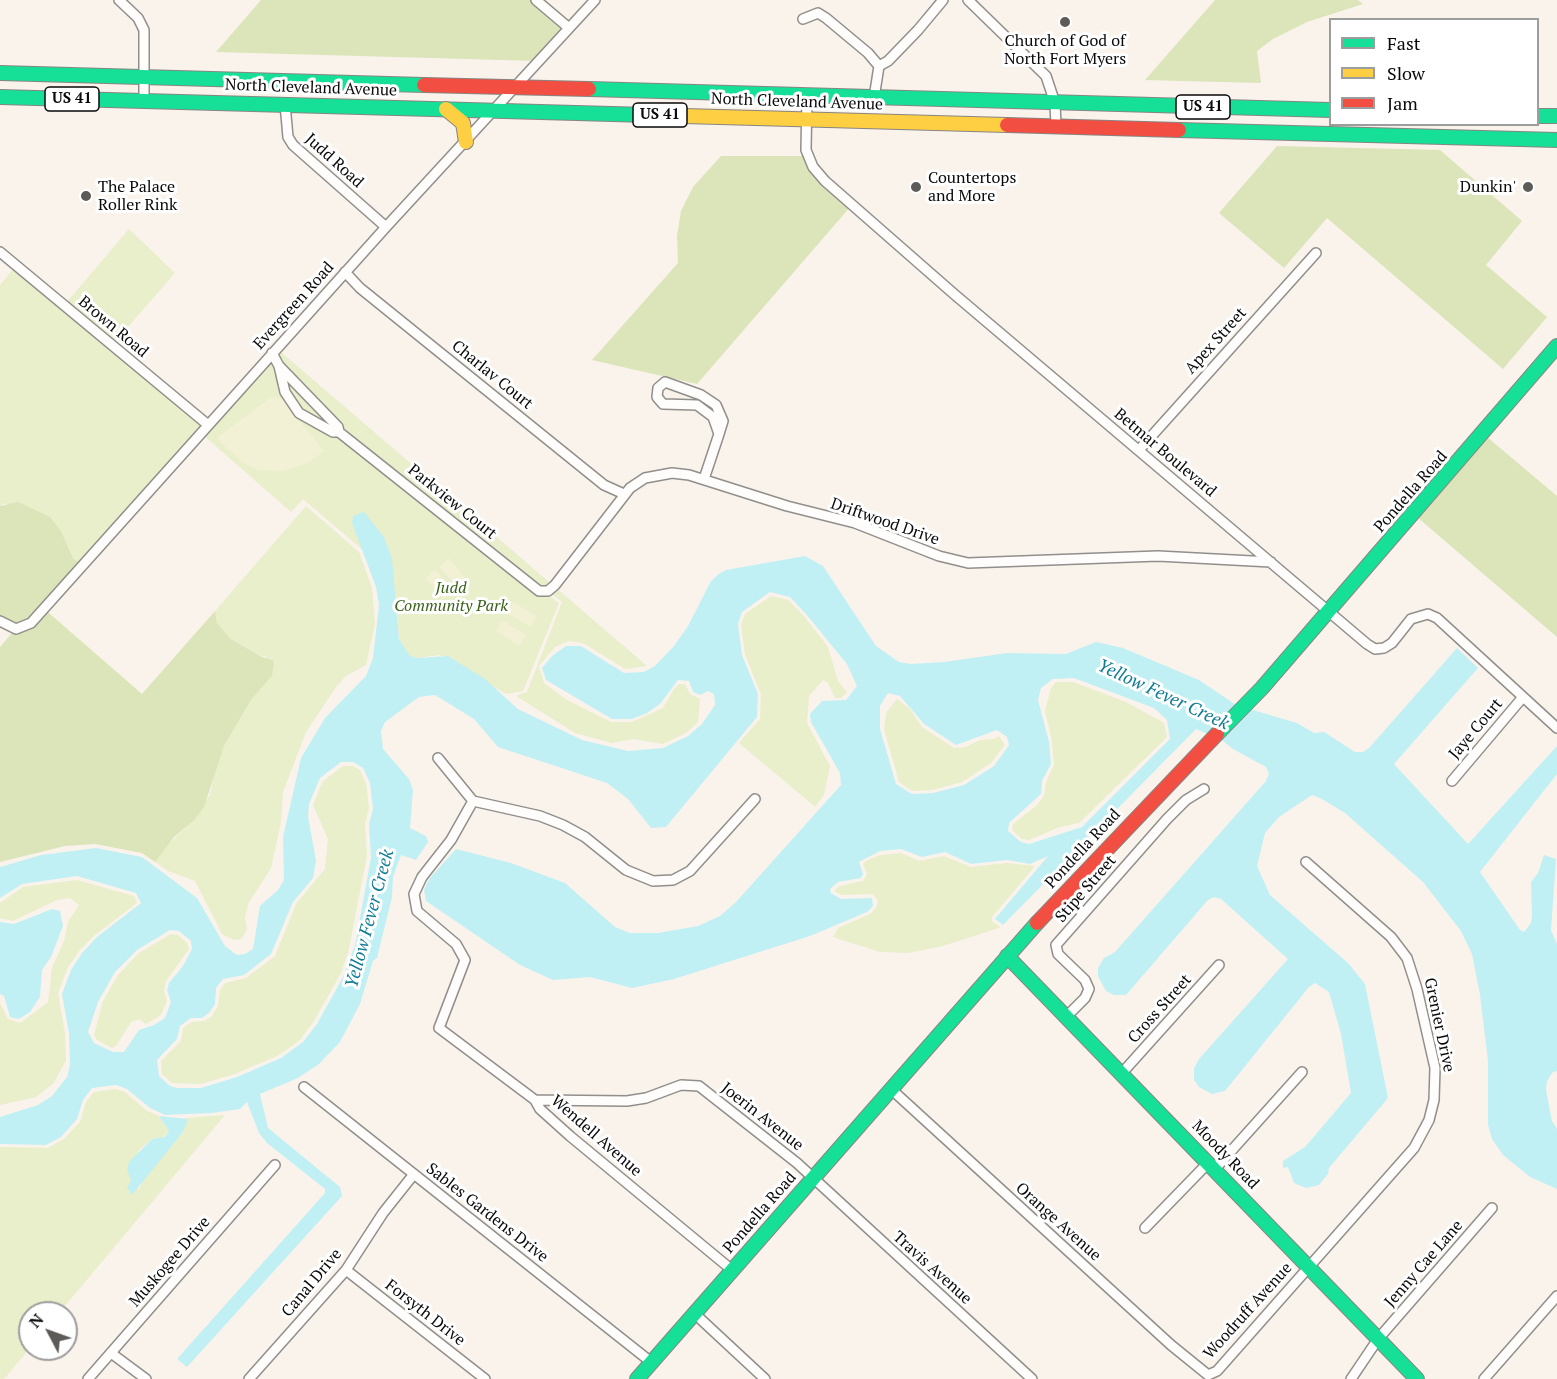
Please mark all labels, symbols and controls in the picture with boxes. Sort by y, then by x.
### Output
marker: Church of God of North Fort Myers [1058,15,1072,29]
legend [1329,18,1539,126]
place label: Church of God of North Fort Myers [1004,31,1126,69]
text: Fast [1387,31,1420,55]
text: Slow [1387,61,1425,85]
street label: North Cleveland Avenue [225,75,397,101]
road number: US 41 [45,87,99,111]
street label: North Cleveland Avenue [711,89,883,115]
text: Jam [1387,91,1418,115]
road number: US 41 [1176,95,1230,119]
road number: US 41 [633,103,687,127]
street label: Judd Road [301,130,367,192]
place label: Countertops and More [928,168,1016,206]
place label: The Palace Roller Rink [98,177,177,215]
place label: Dunkin' [1460,177,1516,197]
marker: Countertops and More [909,180,923,194]
marker: Dunkin' [1521,180,1535,194]
marker: The Palace Roller Rink [79,189,93,203]
street label: Evergreen Road [250,258,338,354]
street label: Brown Road [74,292,152,362]
street label: Apex Street [1181,304,1251,378]
street label: Charlav Court [448,336,536,414]
street label: Betmar Boulevard [1110,405,1220,501]
street label: Pondella Road [1370,447,1452,537]
street label: Parkview Court [404,460,500,544]
street label: Driftwood Drive [828,494,942,550]
park label: Judd Community Park [394,578,508,616]
water label: Yellow Fever Creek [1094,655,1232,735]
street label: Jaye Court [1445,695,1507,763]
street label: Pondella Road [1041,805,1125,893]
water label: Yellow Fever Creek [341,847,399,991]
street label: Stipe Street [1052,851,1120,927]
street label: Cross Street [1124,971,1196,1047]
street label: Grenier Drive [1420,976,1458,1074]
street label: Joerin Avenue [717,1079,807,1155]
street label: Wendell Avenue [547,1091,645,1181]
street label: Moody Road [1187,1117,1263,1193]
street label: Sables Gardens Drive [422,1159,552,1267]
street label: Pondella Road [719,1168,801,1258]
street label: Orange Avenue [1011,1179,1105,1265]
street label: Muskogee Drive [126,1213,214,1311]
street label: Jenny Cae Lane [1381,1216,1467,1312]
street label: Travis Avenue [889,1227,975,1309]
street label: Canal Drive [278,1245,346,1321]
street label: Woodruff Avenue [1200,1259,1296,1363]
street label: Forsyth Drive [381,1276,469,1350]
north arrow [18,1301,78,1361]
text: N [24,1309,48,1332]

